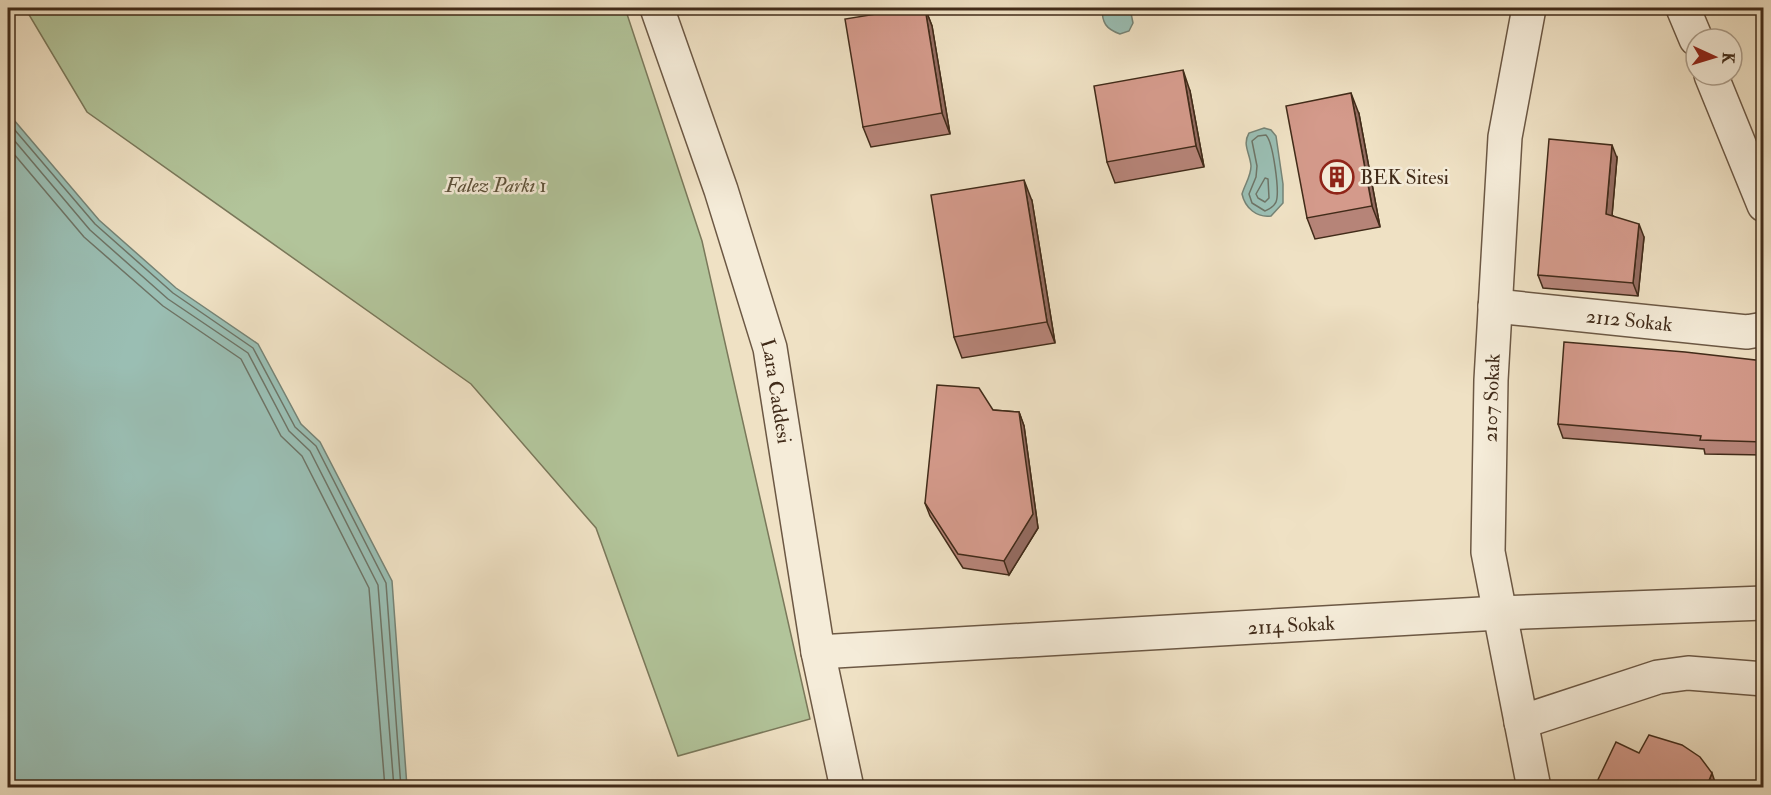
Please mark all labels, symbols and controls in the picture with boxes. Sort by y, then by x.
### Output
north arrow [1684,27,1744,87]
text: K [1718,52,1738,65]
building icon: BEK Sitesi [1319,159,1355,195]
place label: BEK Sitesi [1360,165,1449,190]
park label: Falez Parkı 1 [444,173,547,198]
street label: 2112 Sokak [1585,303,1674,337]
street label: Lara Caddesi [755,336,797,445]
street label: 2107 Sokak [1477,353,1506,443]
street label: 2114 Sokak [1247,610,1336,640]

